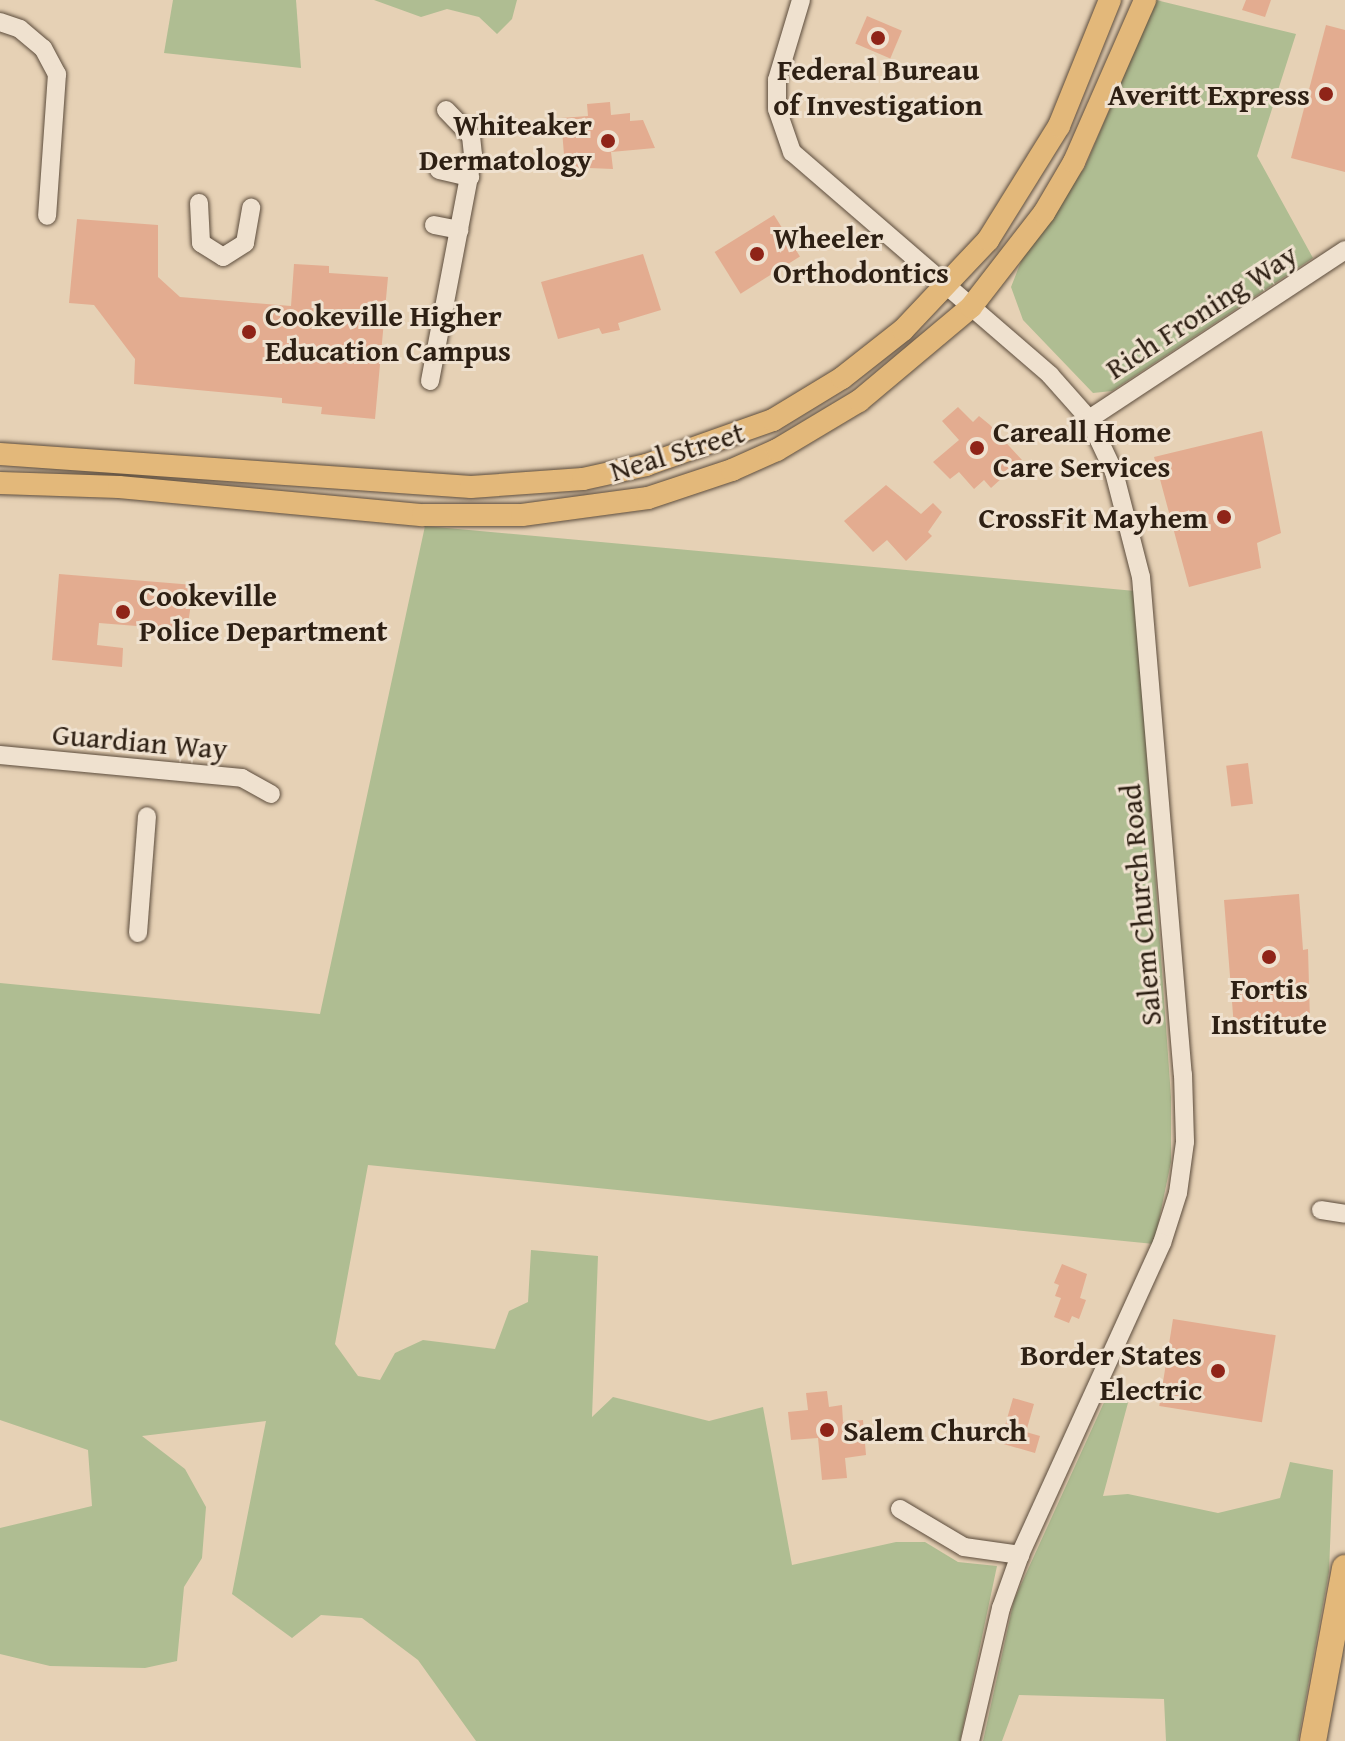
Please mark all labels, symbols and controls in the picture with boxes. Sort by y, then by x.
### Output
marker: Federal Bureau of Investigation [869,29,887,47]
place label: Federal Bureau of Investigation [773,51,983,122]
place label: Averitt Express [1108,76,1310,112]
marker: Averitt Express [1317,85,1335,103]
place label: Whiteaker Dermatology [419,106,592,176]
marker: Whiteaker Dermatology [599,132,617,150]
place label: Wheeler Orthodontics [773,219,949,290]
street label: Rich Froning Way [1099,236,1303,386]
marker: Wheeler Orthodontics [748,245,766,263]
place label: Cookeville Higher Education Campus [265,297,511,368]
marker: Cookeville Higher Education Campus [240,323,258,341]
street label: Neal Street [605,413,749,489]
place label: Careall Home Care Services [993,413,1171,484]
marker: Careall Home Care Services [968,439,986,457]
place label: CrossFit Mayhem [978,499,1208,535]
marker: CrossFit Mayhem [1215,508,1233,526]
place label: Cookeville Police Department [139,577,388,648]
marker: Cookeville Police Department [114,603,132,621]
street label: Guardian Way [51,715,229,767]
street label: Salem Church Road [1111,782,1169,1028]
marker: Fortis Institute [1260,948,1278,966]
place label: Fortis Institute [1211,970,1327,1040]
place label: Border States Electric [1020,1336,1202,1406]
marker: Border States Electric [1209,1362,1227,1380]
place label: Salem Church [843,1412,1027,1448]
marker: Salem Church [818,1421,836,1439]

